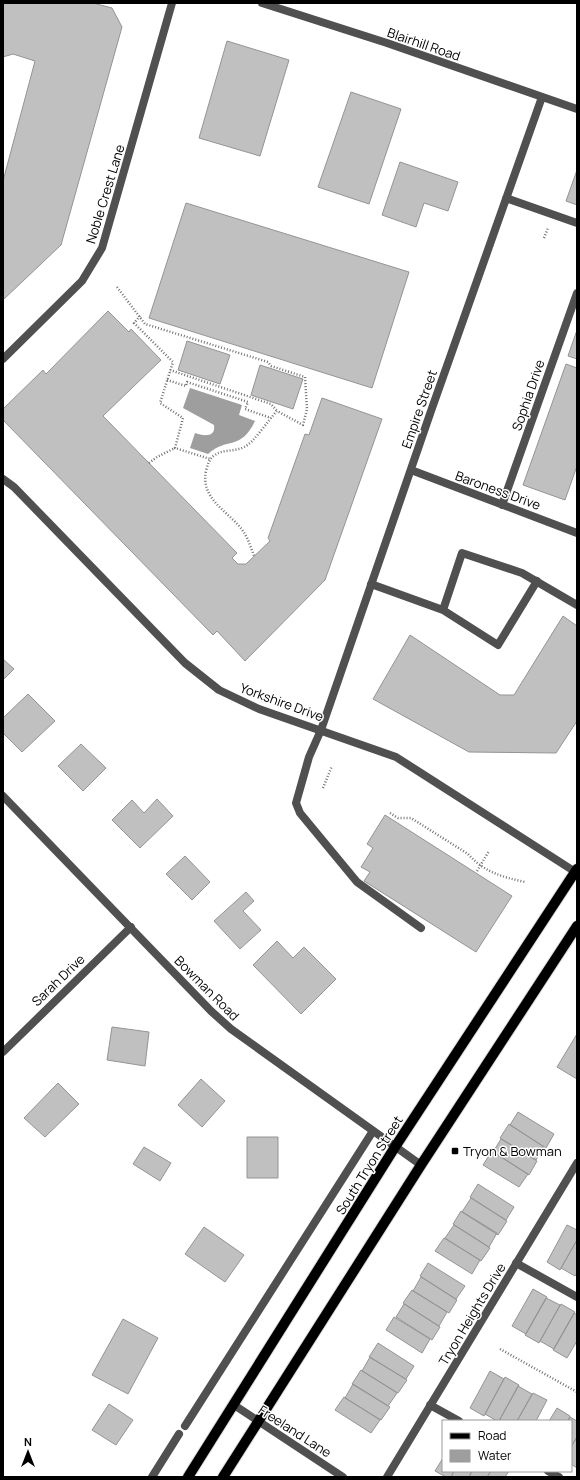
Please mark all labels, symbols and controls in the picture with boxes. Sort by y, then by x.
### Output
street label: Blairhill Road [385,23,463,65]
street label: Noble Crest Lane [81,142,129,246]
street label: Sophia Drive [507,357,549,433]
street label: Empire Street [397,367,441,451]
street label: Baroness Drive [453,466,543,514]
street label: Yorkshire Drive [238,679,327,726]
street label: Sarah Drive [27,950,89,1010]
street label: Bowman Road [171,952,243,1024]
street label: South Tryon Street [331,1112,407,1218]
place label: Tryon & Bowman [463,1142,562,1160]
marker: Tryon & Bowman [450,1146,460,1156]
street label: Tryon Heights Drive [434,1259,510,1368]
street label: Freeland Lane [255,1401,335,1462]
legend [442,1420,572,1472]
text: Road [478,1427,506,1444]
north arrow [8,1432,48,1472]
text: N [24,1434,32,1449]
text: Water [478,1447,512,1464]

